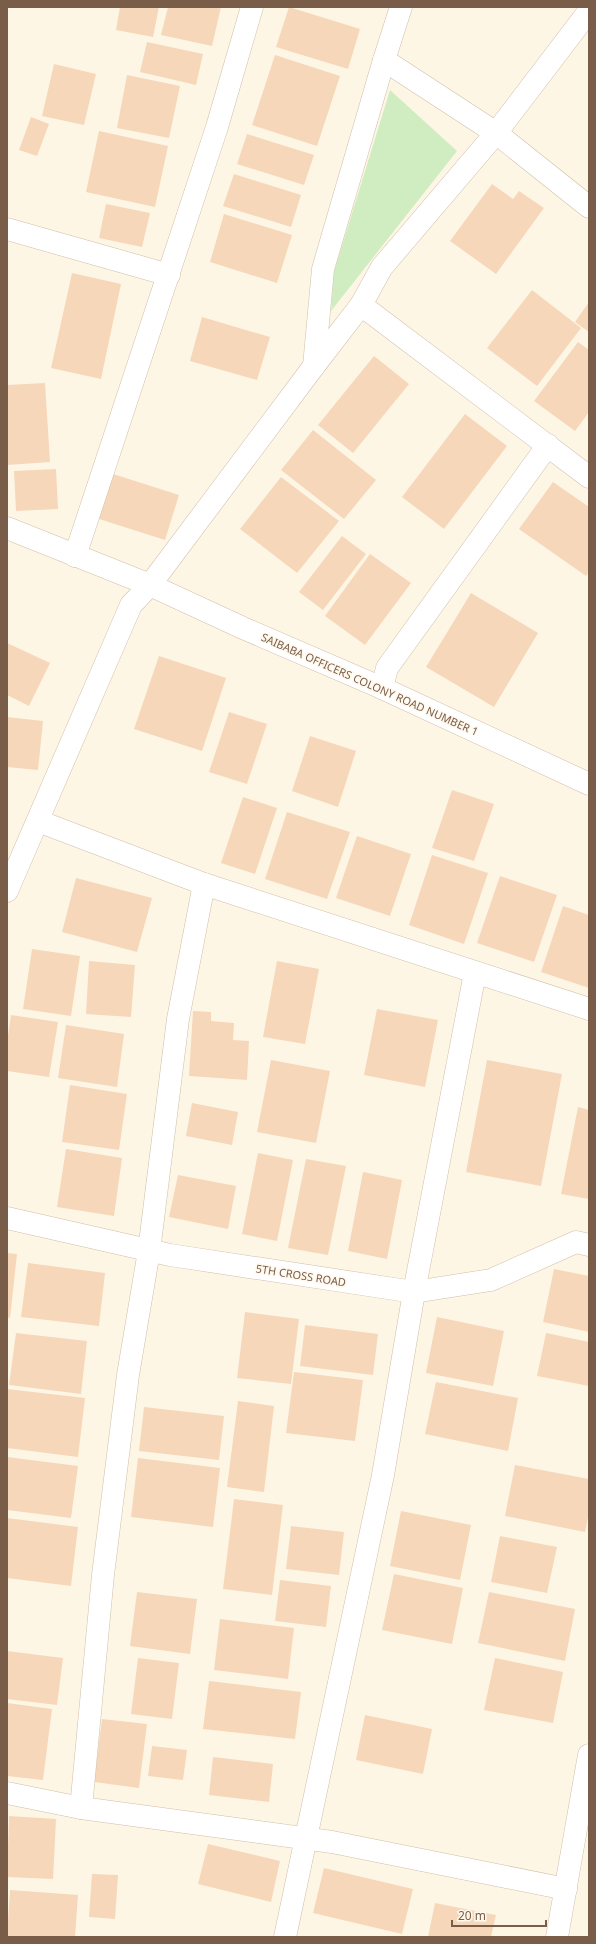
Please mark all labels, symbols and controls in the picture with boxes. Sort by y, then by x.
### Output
street label: SAIBABA OFFICERS COLONY ROAD NUMBER 1 [259,629,481,739]
street label: 5TH CROSS ROAD [255,1260,347,1290]
scale bar [452,1902,546,1928]
text: 20 m [458,1907,486,1924]

